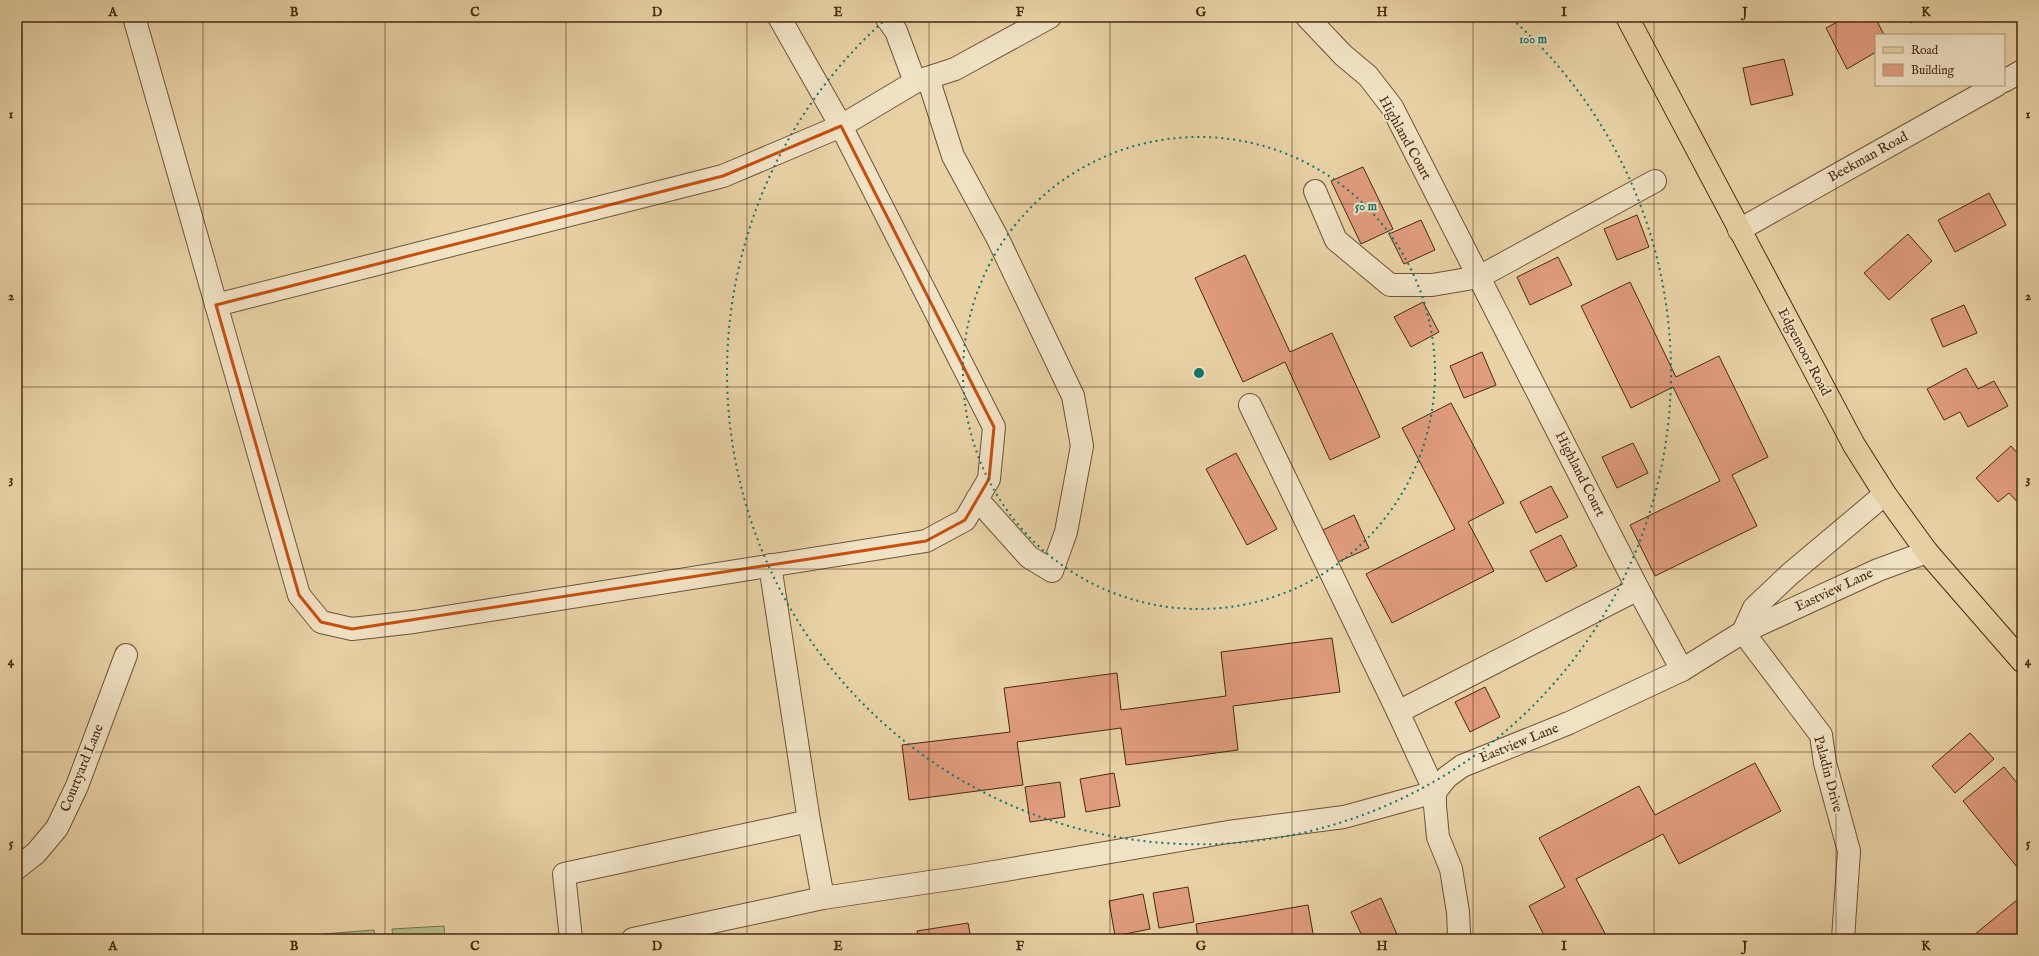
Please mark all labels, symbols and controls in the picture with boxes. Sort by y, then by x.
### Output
text: A [108,4,119,21]
text: B [290,4,299,21]
text: C [470,4,480,21]
text: D [652,4,663,21]
text: E [833,4,843,21]
text: F [1016,4,1025,21]
text: G [1196,4,1207,21]
text: H [1376,4,1388,21]
text: I [1561,4,1567,21]
text: J [1740,4,1748,21]
text: K [1921,4,1931,21]
text: 100 m [1519,32,1548,47]
legend [1875,34,2005,86]
text: Road [1911,43,1939,58]
text: Building [1911,63,1955,78]
street label: Highland Court [1374,93,1436,183]
text: 1 [9,106,14,123]
text: 1 [2026,106,2031,123]
street label: Beekman Road [1825,127,1912,186]
text: 50 m [1355,199,1378,214]
text: 2 [8,288,14,305]
text: 2 [2025,288,2031,305]
street label: Edgemoor Road [1773,305,1835,399]
centre of rings [1192,366,1206,380]
street label: Highland Court [1551,428,1609,520]
text: 3 [9,471,14,488]
text: 3 [2026,471,2031,488]
street label: Eastview Lane [1792,564,1876,616]
text: 4 [8,653,15,670]
text: 4 [2025,653,2032,670]
street label: Eastview Lane [1477,719,1562,767]
street label: Courtyard Lane [56,721,108,815]
street label: Paladin Drive [1809,734,1847,815]
text: 5 [9,835,14,852]
text: 5 [2026,835,2031,852]
text: A [108,938,119,955]
text: B [290,938,299,955]
text: C [470,938,480,955]
text: D [652,938,663,955]
text: E [833,938,843,955]
text: F [1016,938,1025,955]
text: G [1196,938,1207,955]
text: H [1376,938,1388,955]
text: I [1561,938,1567,955]
text: J [1740,938,1748,955]
text: K [1921,938,1931,955]

